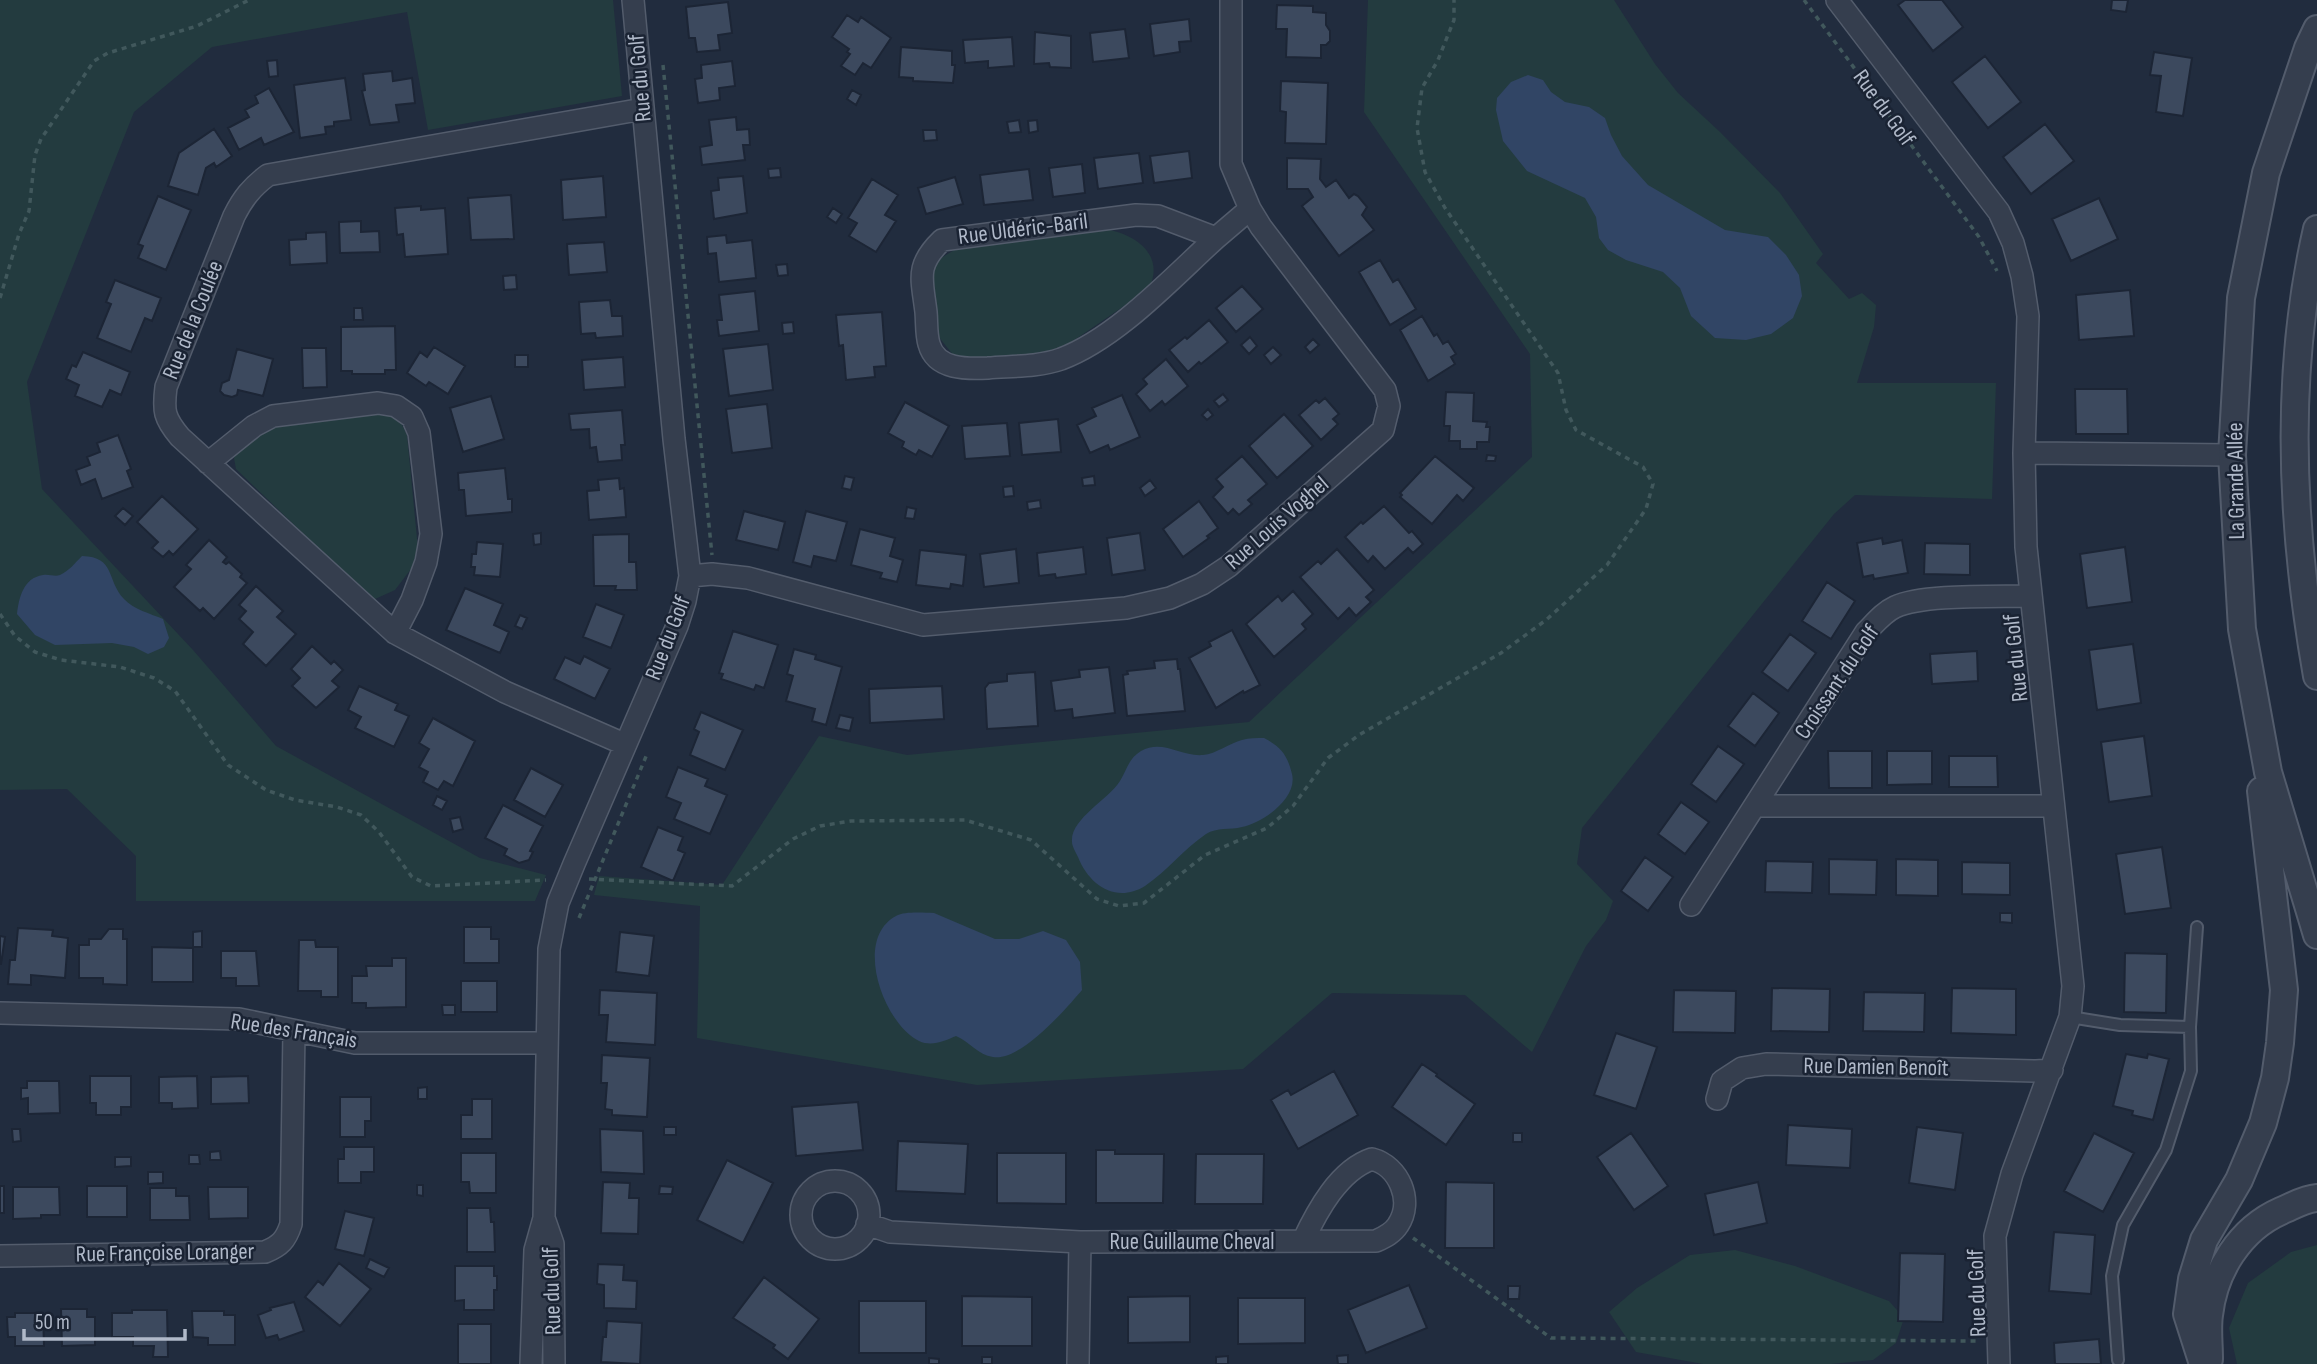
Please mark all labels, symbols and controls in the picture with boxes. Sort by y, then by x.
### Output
street label: Rue du Golf [622,33,658,123]
street label: Rue du Golf [1847,64,1921,152]
street label: Rue Uldéric-Baril [957,207,1089,251]
street label: Rue de la Coulée [157,257,229,383]
street label: La Grande Allée [2221,422,2251,540]
street label: Rue Louis Voghel [1219,470,1335,576]
street label: Rue du Golf [639,592,697,684]
street label: Rue du Golf [1997,612,2035,703]
street label: Croissant du Golf [1789,619,1886,744]
street label: Rue des Français [229,1007,359,1055]
street label: Rue Damien Benoît [1803,1052,1949,1082]
street label: Rue Guillaume Cheval [1109,1228,1275,1256]
street label: Rue Françoise Loranger [76,1237,255,1269]
street label: Rue du Golf [536,1246,568,1335]
street label: Rue du Golf [1961,1248,1993,1337]
scale bar [24,1298,186,1342]
text: 50 m [35,1310,70,1335]

